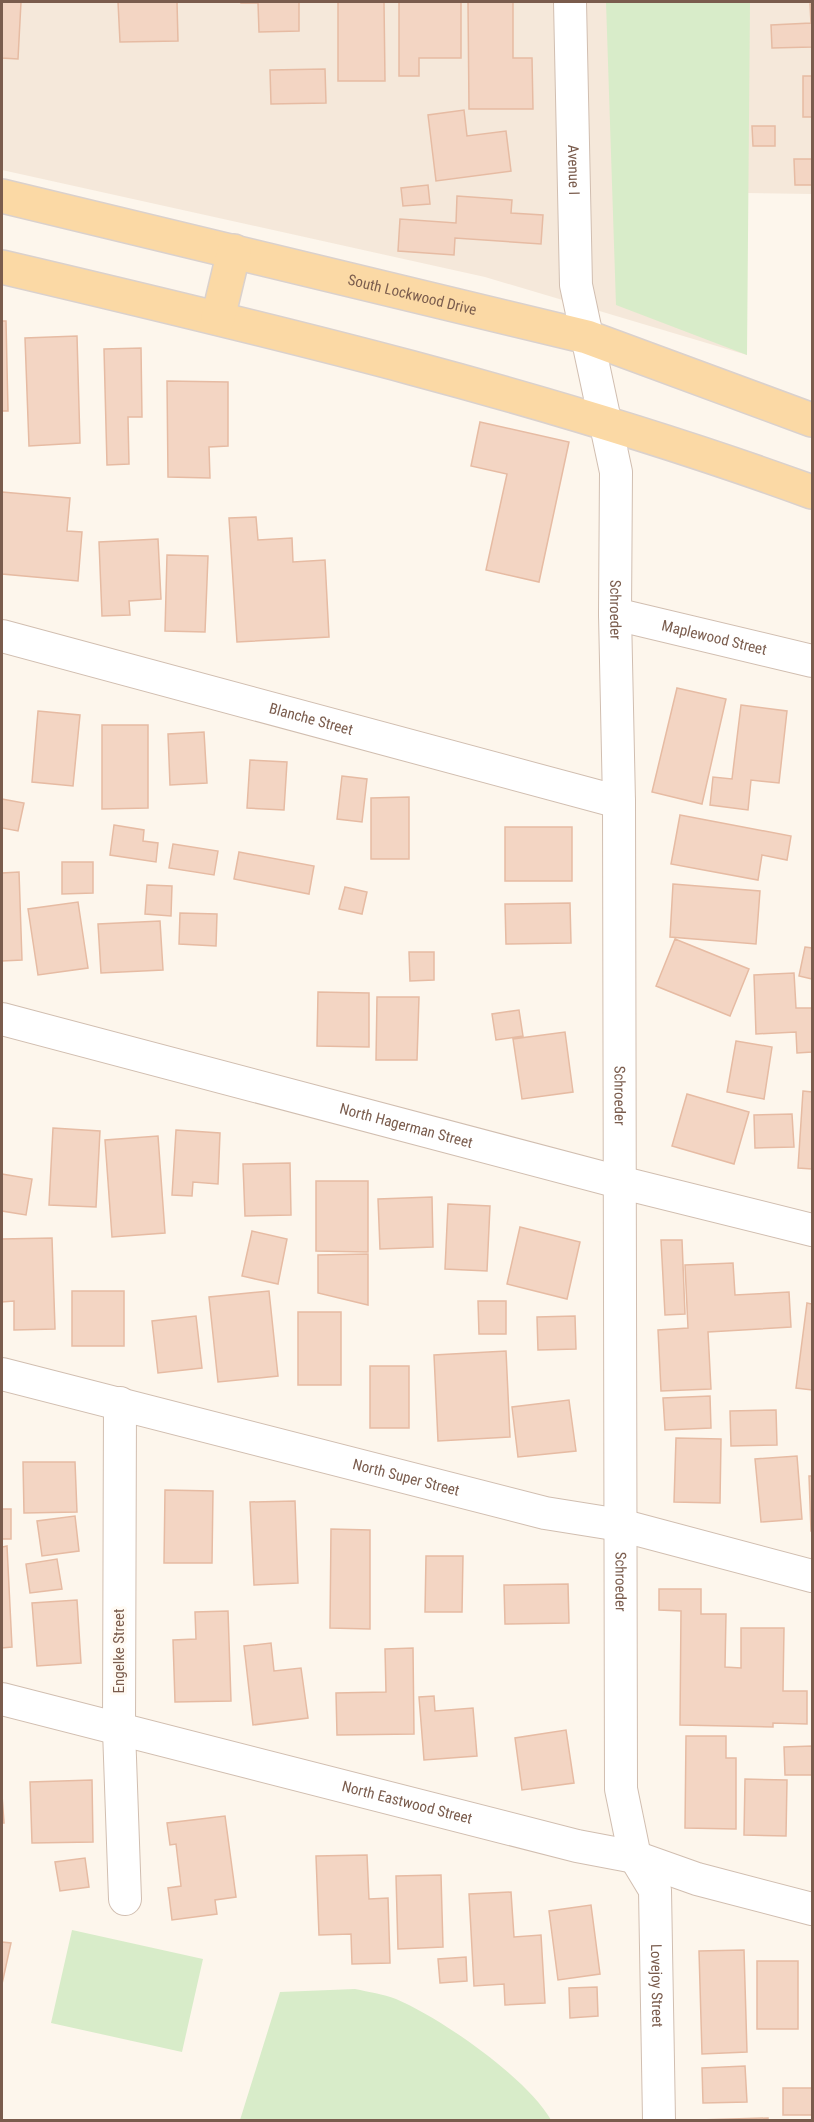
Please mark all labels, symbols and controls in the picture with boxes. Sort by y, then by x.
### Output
street label: Avenue I [564,145,583,195]
street label: South Lockwood Drive [346,271,478,319]
street label: Schroeder [606,580,625,640]
street label: Maplewood Street [660,616,769,659]
street label: Blanche Street [267,699,355,739]
street label: Schroeder [611,1066,629,1126]
street label: North Hagerman Street [338,1100,475,1152]
street label: North Super Street [351,1455,461,1500]
street label: Schroeder [612,1552,630,1612]
street label: Engelke Street [110,1609,128,1693]
street label: North Eastwood Street [340,1777,474,1828]
street label: Lovejoy Street [647,1944,666,2028]

